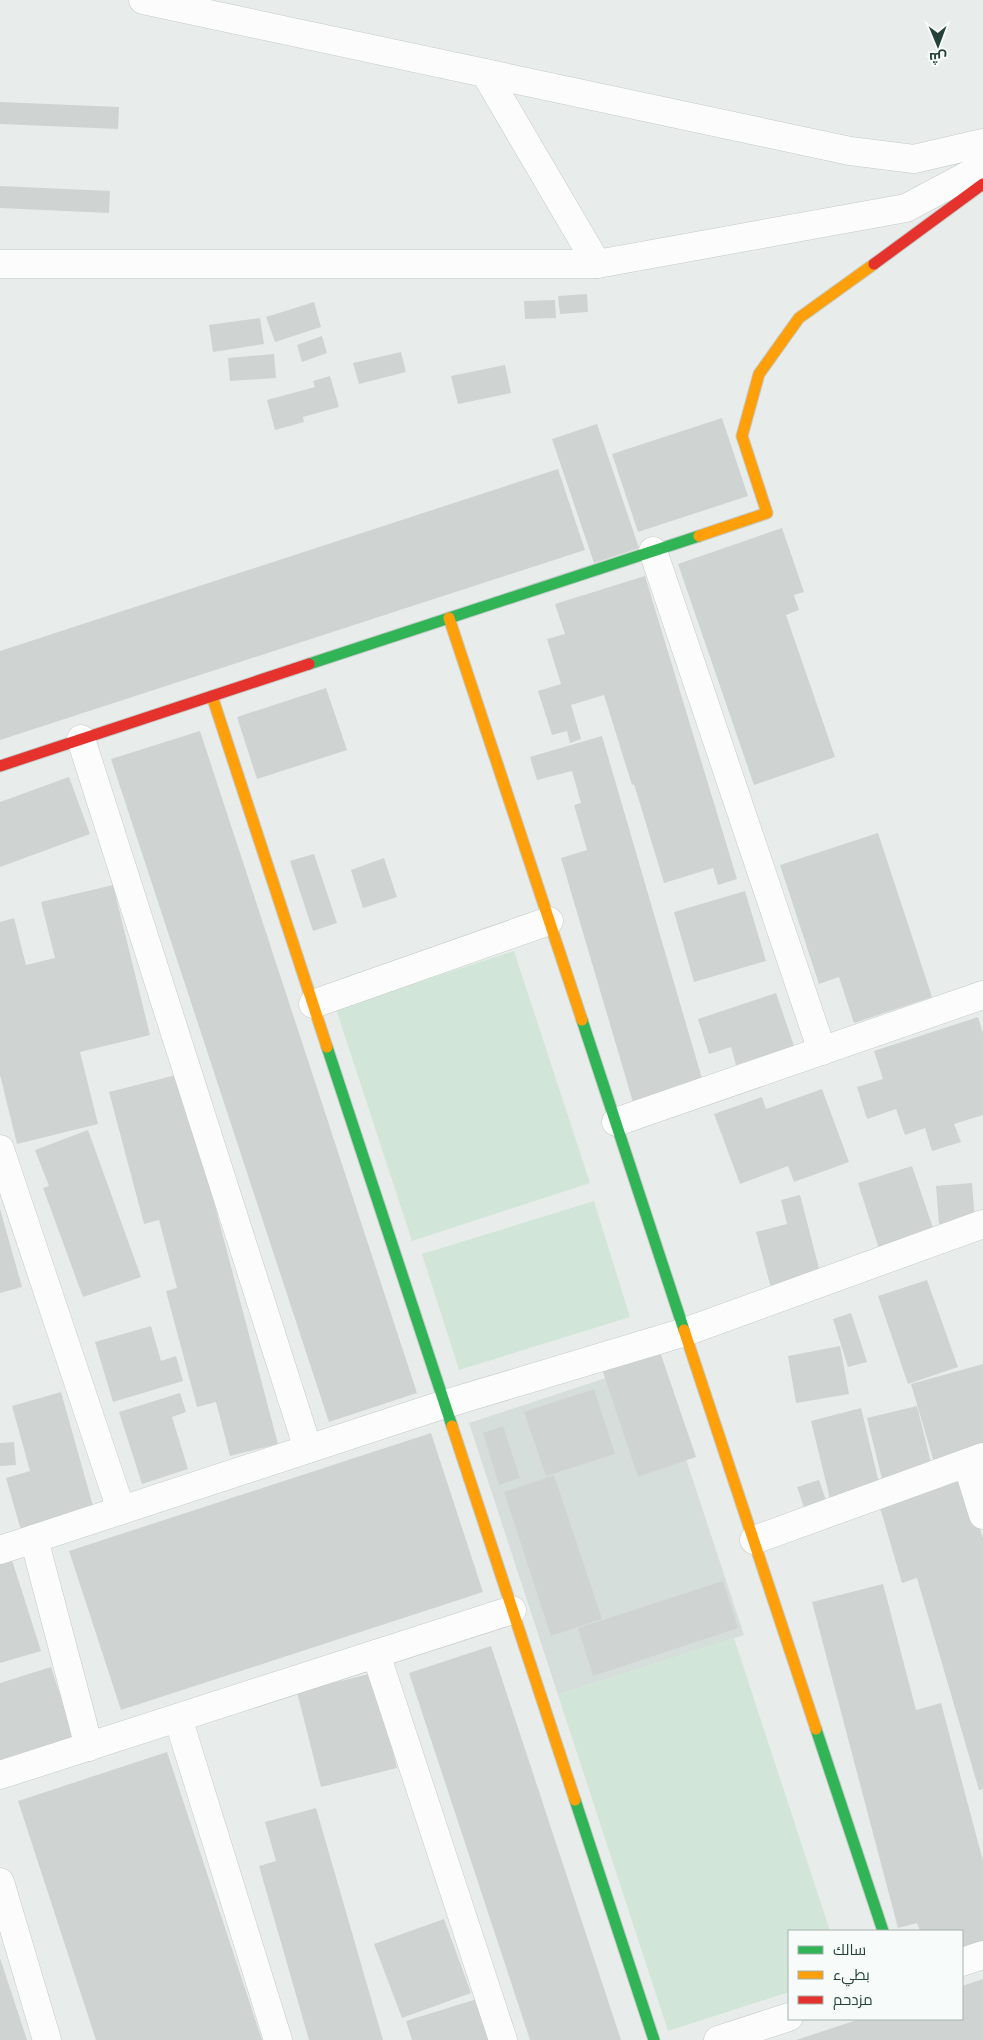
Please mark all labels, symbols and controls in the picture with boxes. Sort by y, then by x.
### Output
north arrow [913,20,963,70]
text: ش [929,49,947,66]
legend [788,1930,963,2020]
text: سالك [833,1941,866,1959]
text: بطيء [833,1966,870,1987]
text: مزدحم [833,1991,873,2010]

